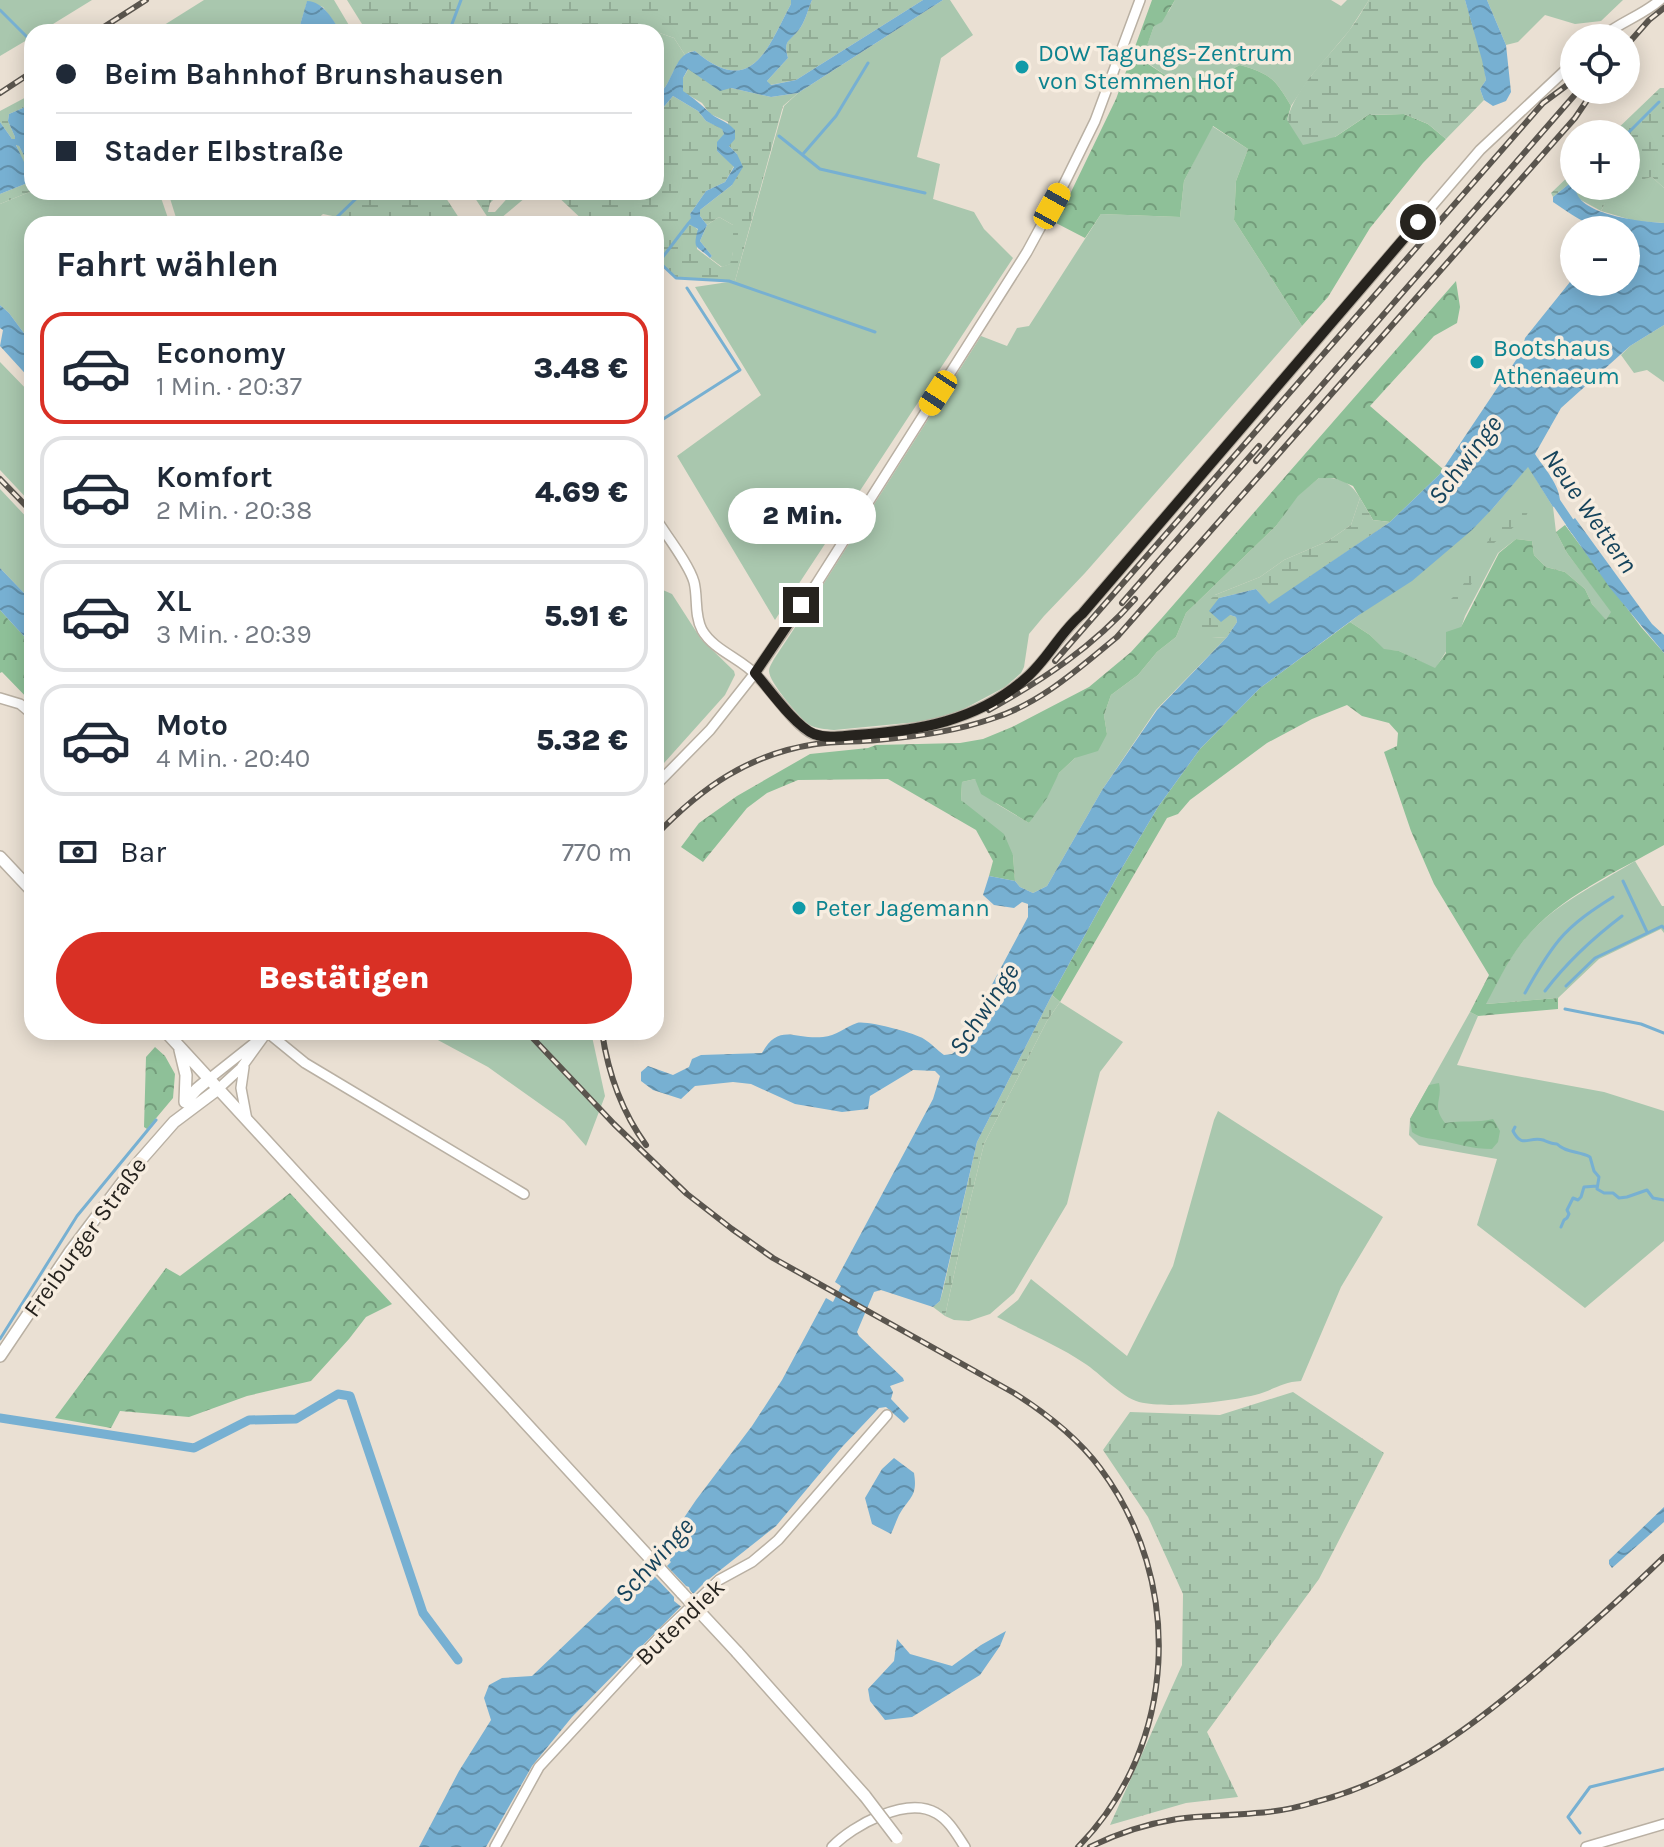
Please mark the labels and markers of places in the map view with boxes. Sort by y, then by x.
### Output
place label: DOW Tagungs-Zentrum von Stemmen Hof [1038,39,1292,95]
marker: DOW Tagungs-Zentrum von Stemmen Hof [1013,58,1031,76]
place label: Bootshaus Athenaeum [1493,334,1620,390]
marker: Bootshaus Athenaeum [1468,353,1486,371]
place label: Peter Jagemann [815,894,990,922]
marker: Peter Jagemann [790,899,808,917]

